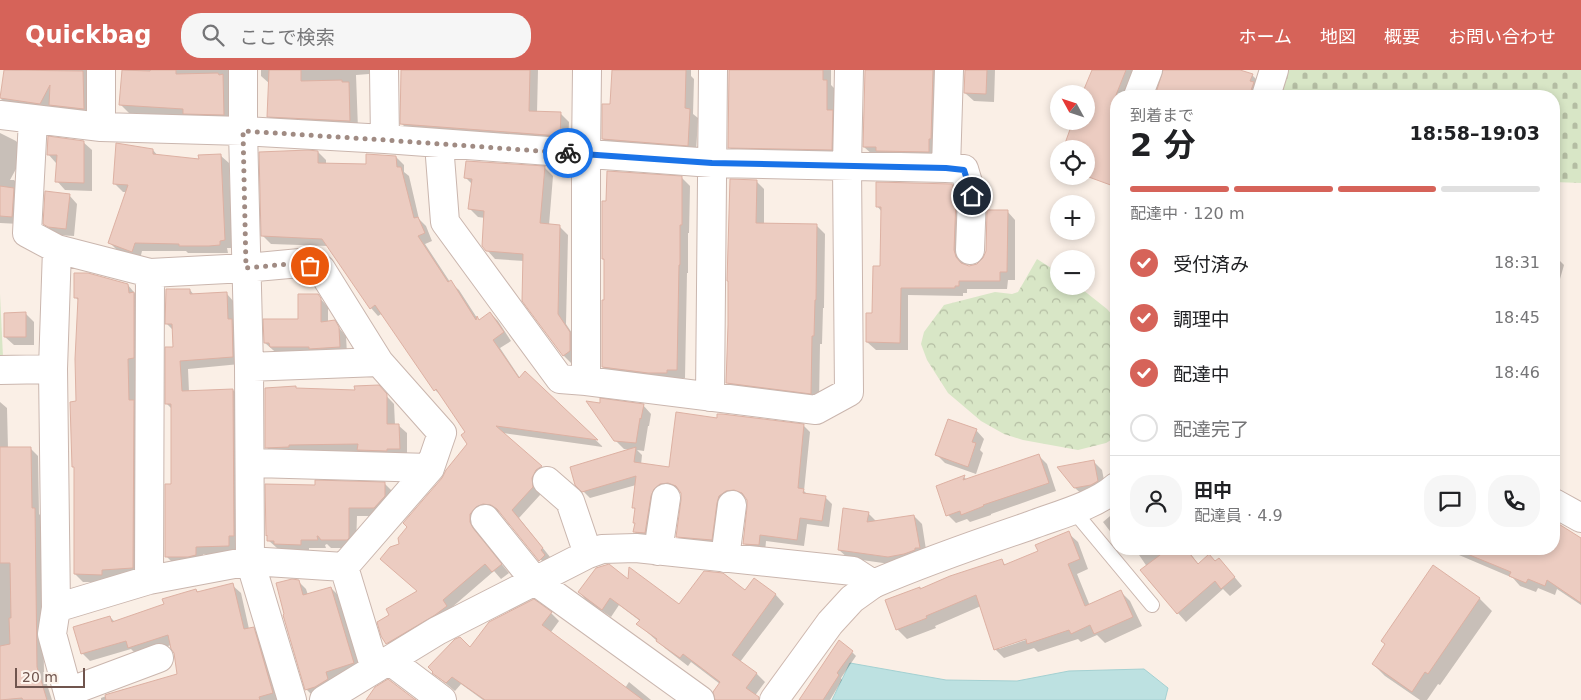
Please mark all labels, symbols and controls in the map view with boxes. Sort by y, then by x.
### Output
search box [181,13,531,58]
text: Quickbag [25,21,151,49]
icon: search [199,21,227,49]
text: ここで検索 [239,26,334,48]
text: ホーム [1239,26,1292,47]
text: 地図 [1320,26,1356,47]
text: 概要 [1384,26,1420,47]
text: お問い合わせ [1448,26,1556,47]
north arrow [1050,85,1095,130]
map controls [1050,85,1095,295]
text: 到着まで [1130,106,1194,125]
text: 18:58–19:03 [1410,122,1540,144]
text: 2 分 [1130,126,1195,164]
courier [543,128,593,178]
icon: bike [554,139,582,167]
button: locate [1050,140,1095,185]
pin [951,175,993,217]
icon: home [958,182,986,210]
button: + [1050,195,1095,240]
text: 配達中 · 120 m [1130,204,1244,223]
pin [289,245,331,287]
icon: check [1130,249,1158,277]
button: − [1050,250,1095,295]
icon: bag [296,252,324,280]
text: 受付済み [1173,253,1249,275]
text: 18:31 [1494,253,1540,272]
icon: check [1130,304,1158,332]
text: 調理中 [1173,308,1230,330]
text: 18:45 [1494,308,1540,327]
icon: check [1130,359,1158,387]
text: 配達中 [1173,363,1230,385]
text: 18:46 [1494,363,1540,382]
text: 配達完了 [1173,418,1249,440]
button: person [1130,475,1182,527]
button: chat [1424,475,1476,527]
button: phone [1488,475,1540,527]
text: 田中 [1194,479,1232,501]
text: 配達員 · 4.9 [1194,506,1283,525]
scale bar [15,665,85,688]
text: 20 m [22,669,58,685]

